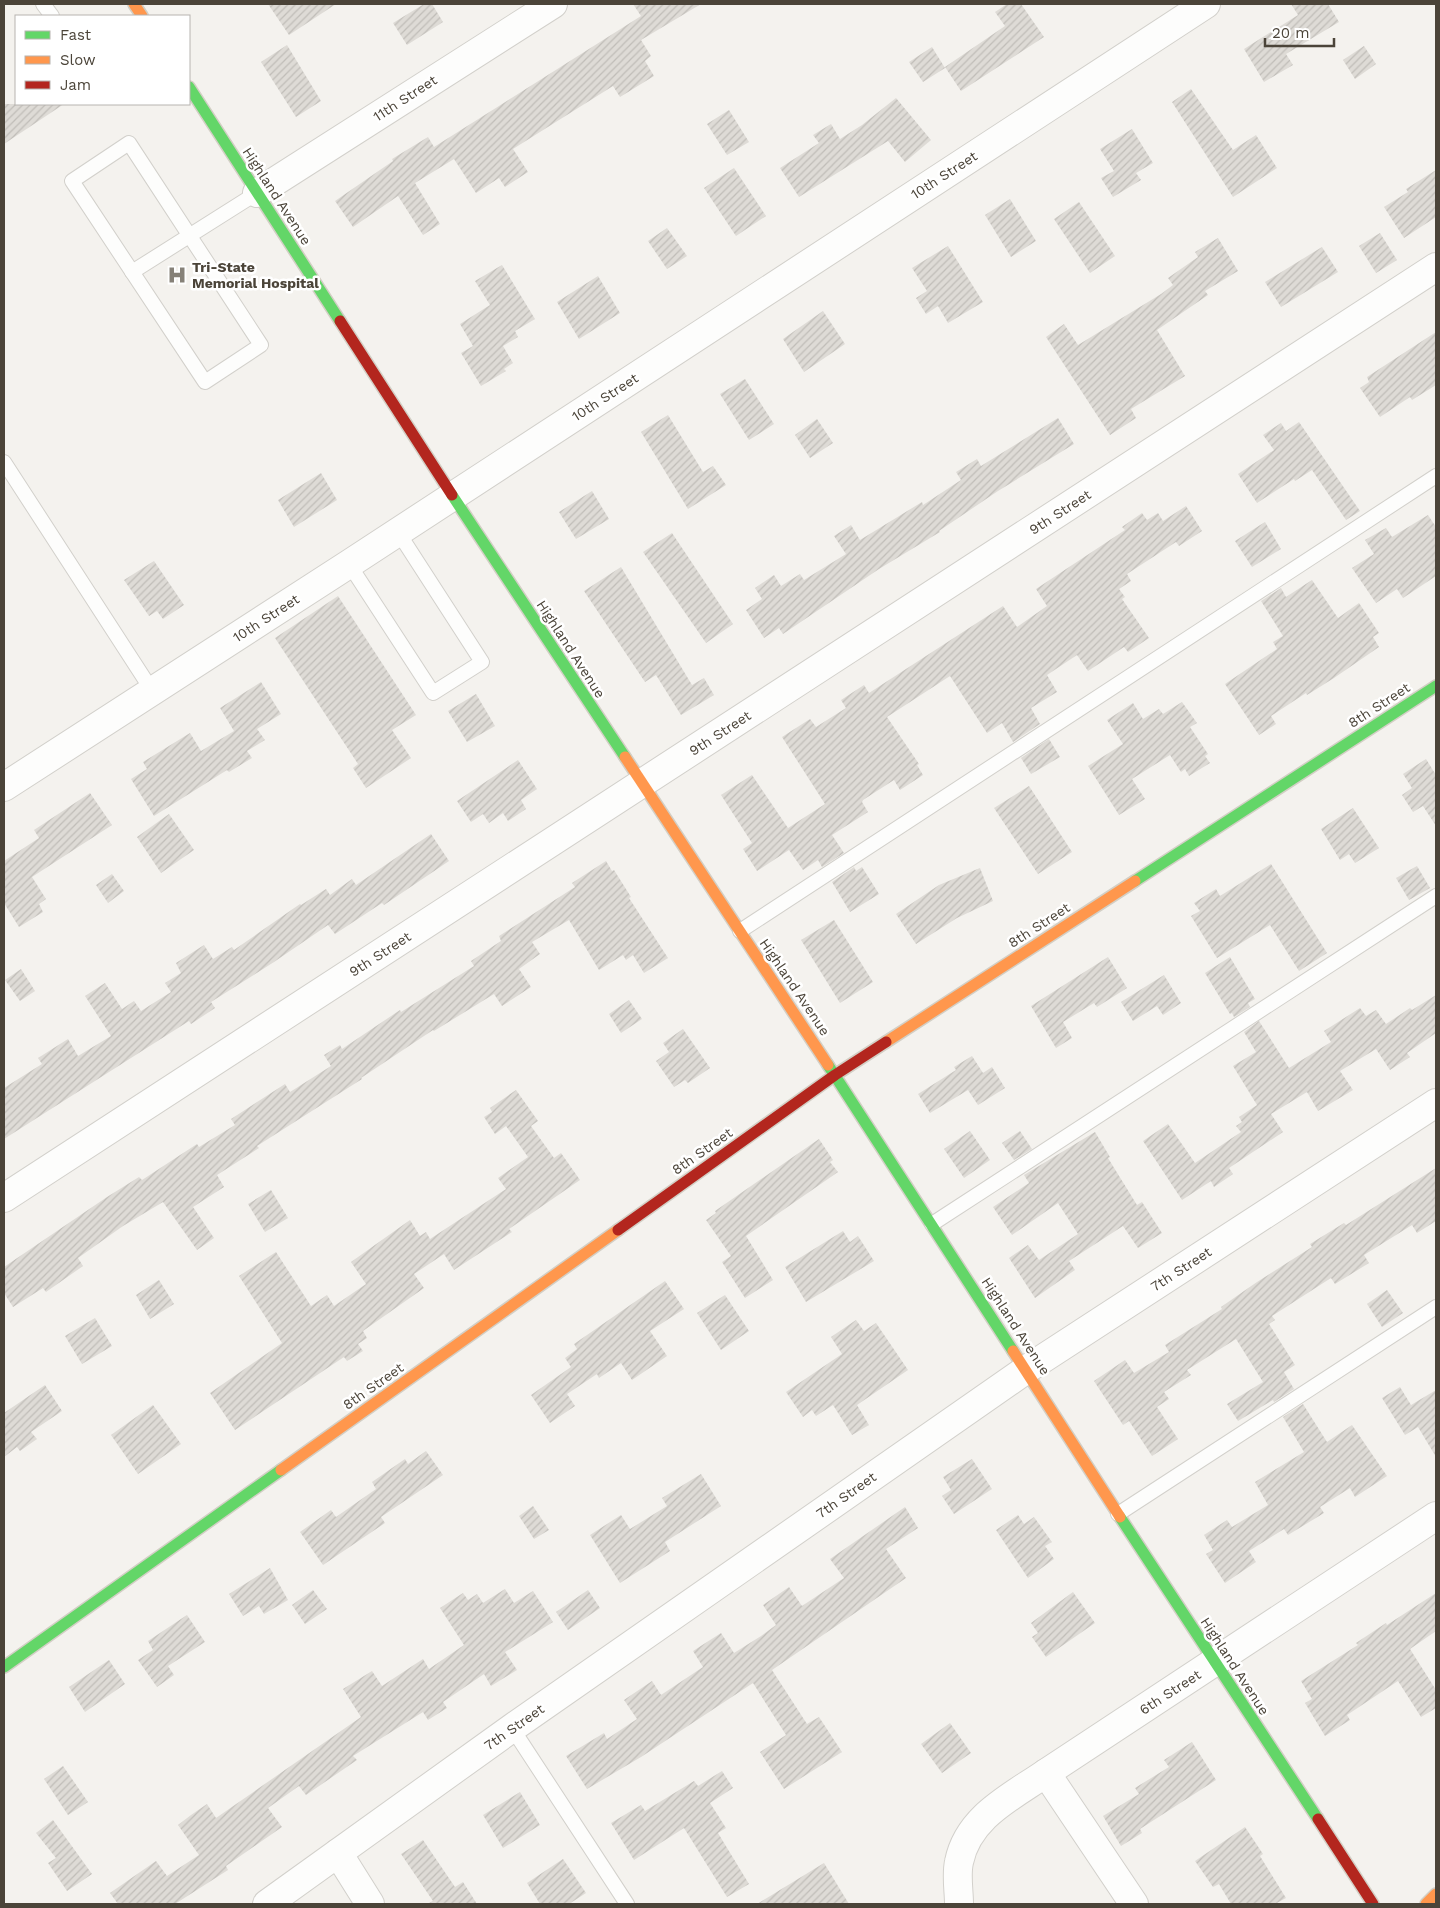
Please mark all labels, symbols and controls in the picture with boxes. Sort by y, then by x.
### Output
legend [15,15,190,105]
scale bar [1265,15,1334,47]
text: 20 m [1272,24,1310,42]
text: Fast [60,26,92,44]
text: Slow [60,51,96,69]
street label: 11th Street [370,72,440,124]
text: Jam [60,76,91,94]
street label: Highland Avenue [239,144,315,248]
street label: 10th Street [908,148,980,202]
place label: Tri-State Memorial Hospital [192,259,319,291]
hospital icon: Tri-State Memorial Hospital [166,264,188,286]
street label: 10th Street [569,370,641,424]
street label: 9th Street [1026,486,1094,538]
street label: 10th Street [230,591,302,645]
street label: Highland Avenue [533,597,609,701]
street label: 8th Street [1345,679,1413,731]
street label: 9th Street [686,707,754,759]
street label: 8th Street [1005,899,1073,951]
street label: 9th Street [346,928,414,980]
street label: Highland Avenue [757,935,833,1039]
street label: 8th Street [669,1124,735,1178]
street label: 7th Street [1148,1243,1215,1295]
street label: Highland Avenue [978,1274,1054,1378]
street label: 8th Street [340,1359,406,1413]
street label: 7th Street [813,1468,879,1521]
street label: Highland Avenue [1197,1614,1273,1718]
street label: 6th Street [1136,1666,1204,1718]
street label: 7th Street [481,1700,547,1753]

